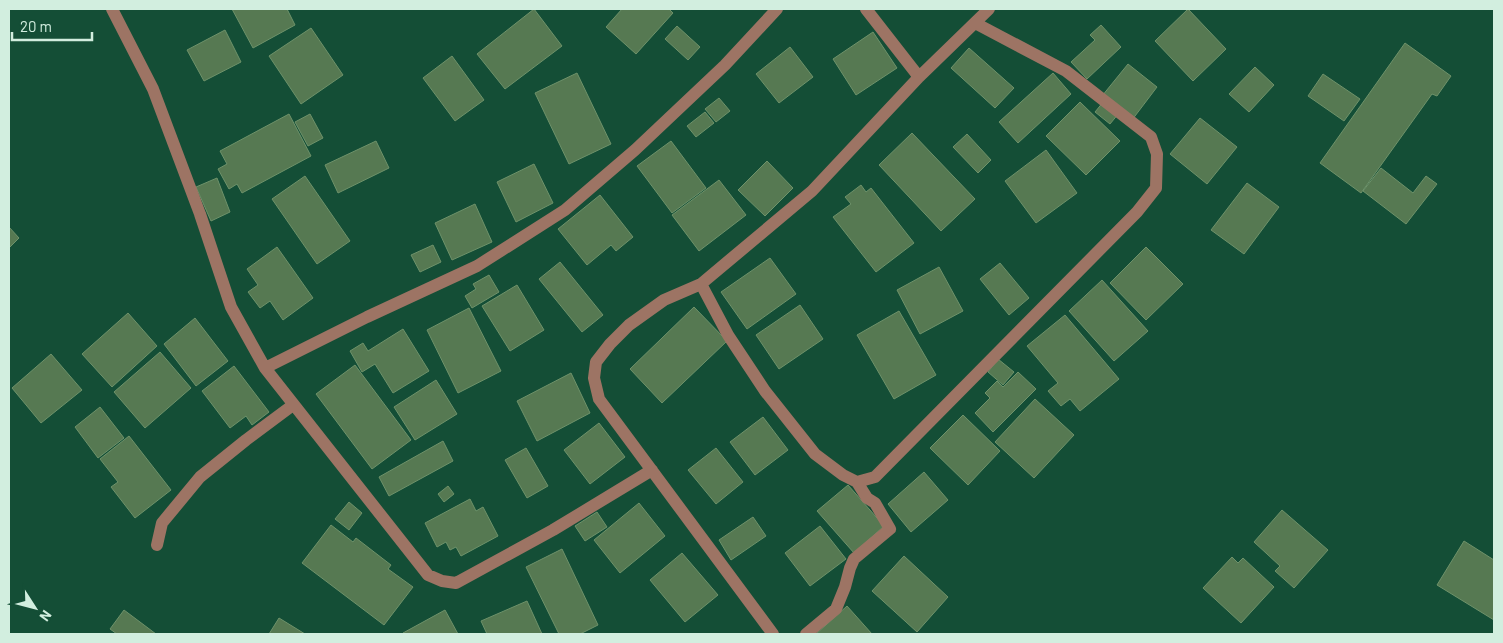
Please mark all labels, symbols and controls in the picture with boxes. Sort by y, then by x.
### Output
scale bar [12,10,92,42]
text: 20 m [20,17,52,35]
north arrow [10,583,60,633]
text: N [36,607,56,625]

